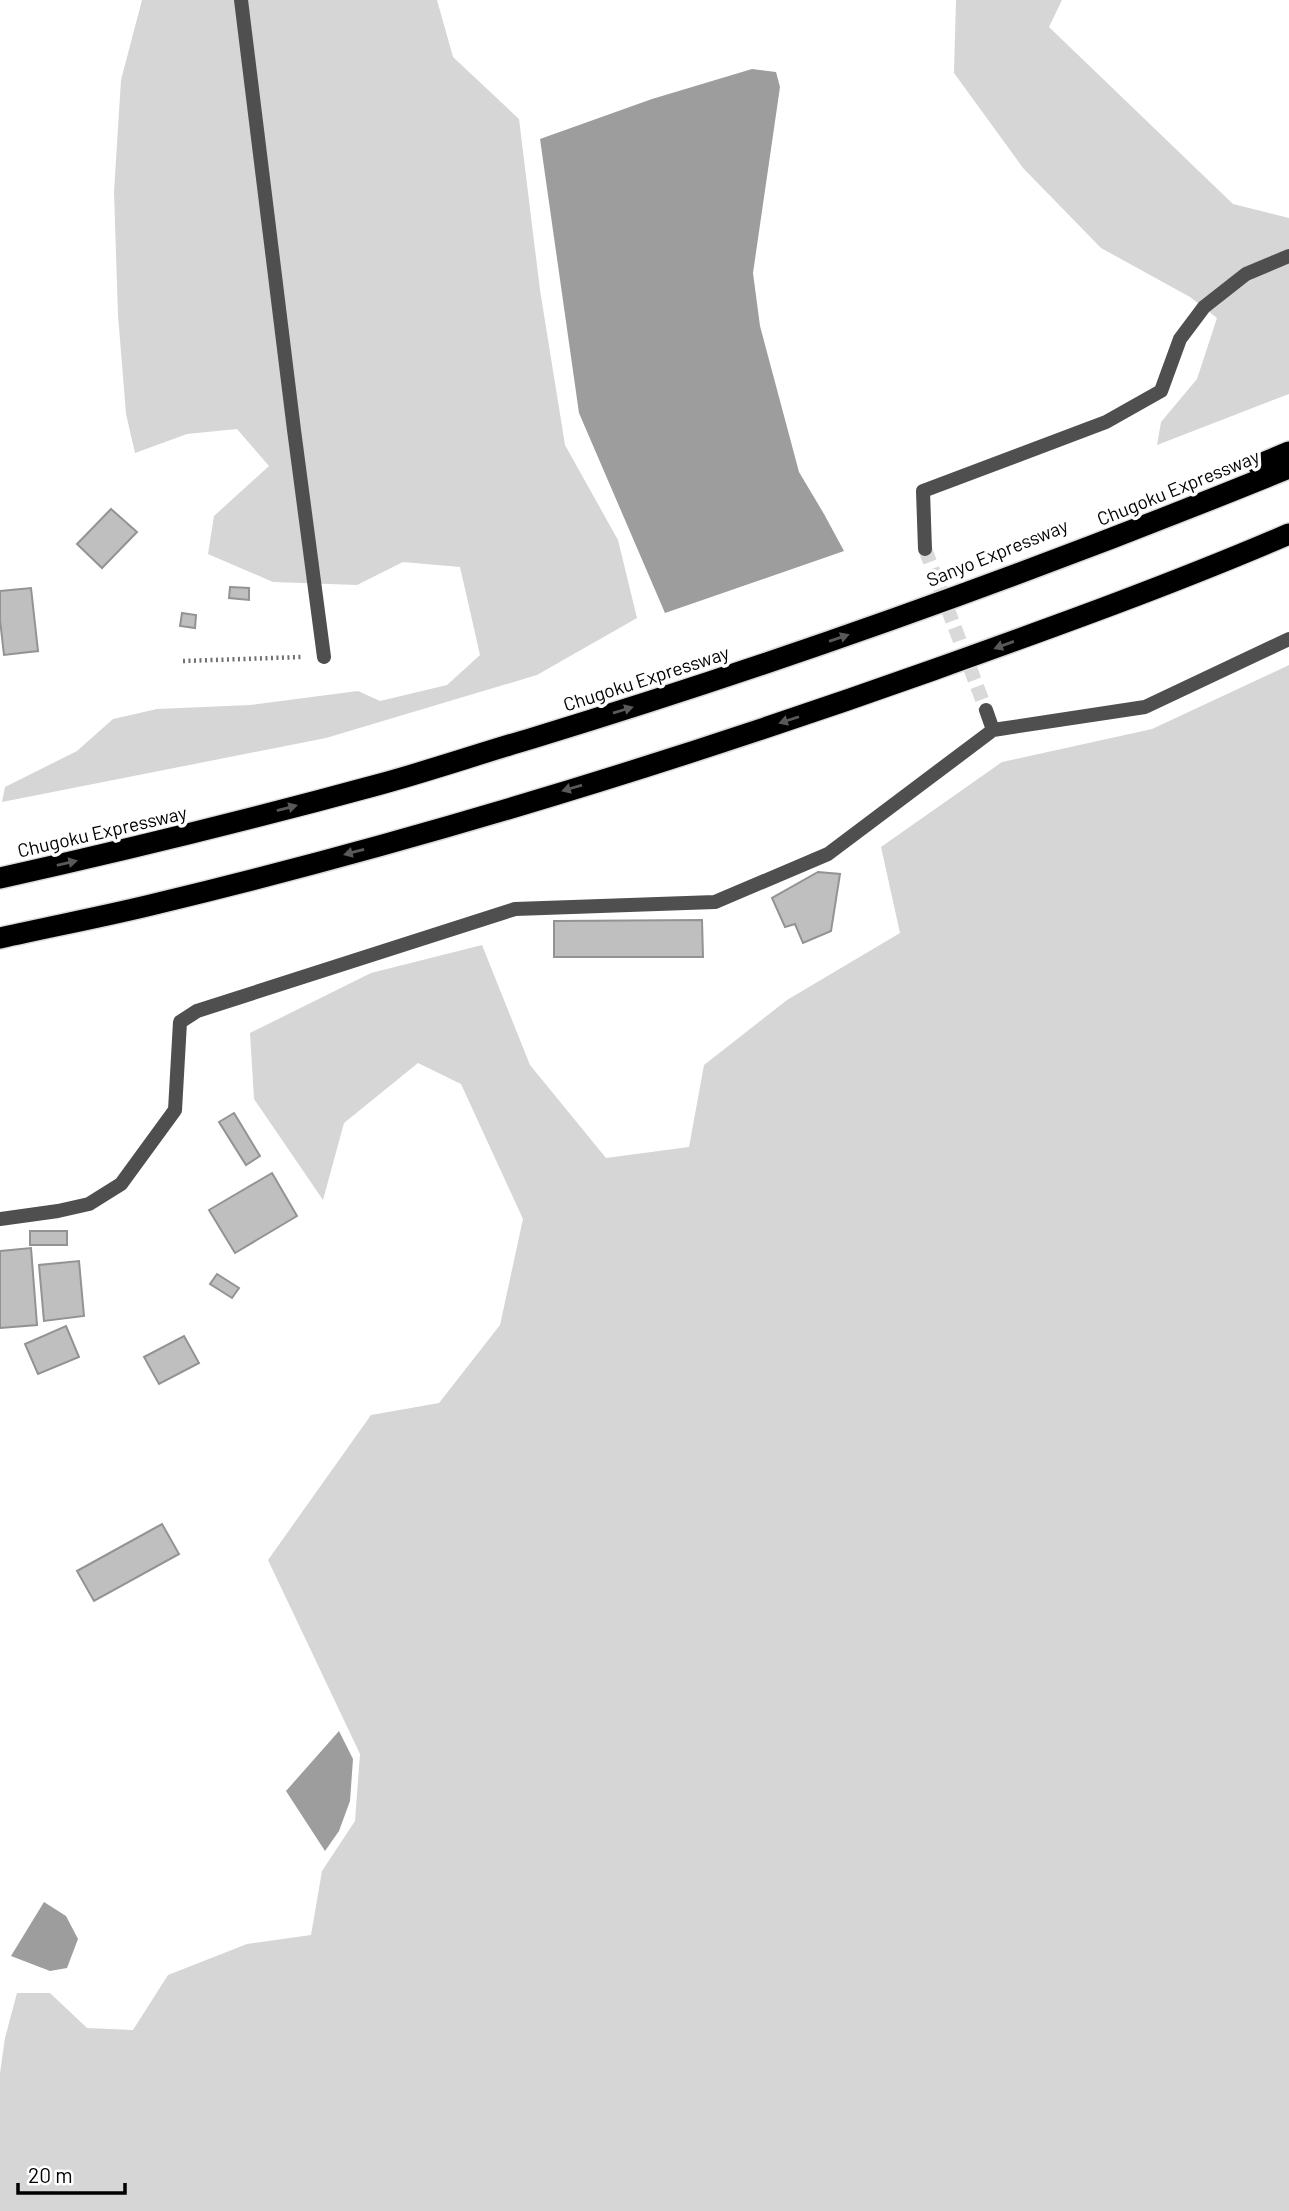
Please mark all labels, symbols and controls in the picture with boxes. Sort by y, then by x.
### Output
street label: Chugoku Expressway [1093,444,1263,530]
street label: Sanyo Expressway [923,513,1071,591]
one-way arrow [829,632,850,643]
one-way arrow [994,639,1015,650]
street label: Chugoku Expressway [560,640,732,716]
one-way arrow [613,705,634,715]
one-way arrow [779,715,800,726]
one-way arrow [562,784,583,794]
street label: Chugoku Expressway [15,800,189,862]
one-way arrow [277,802,299,813]
one-way arrow [343,847,365,858]
one-way arrow [56,857,78,868]
scale bar [18,2152,124,2196]
text: 20 m [28,2162,73,2187]

